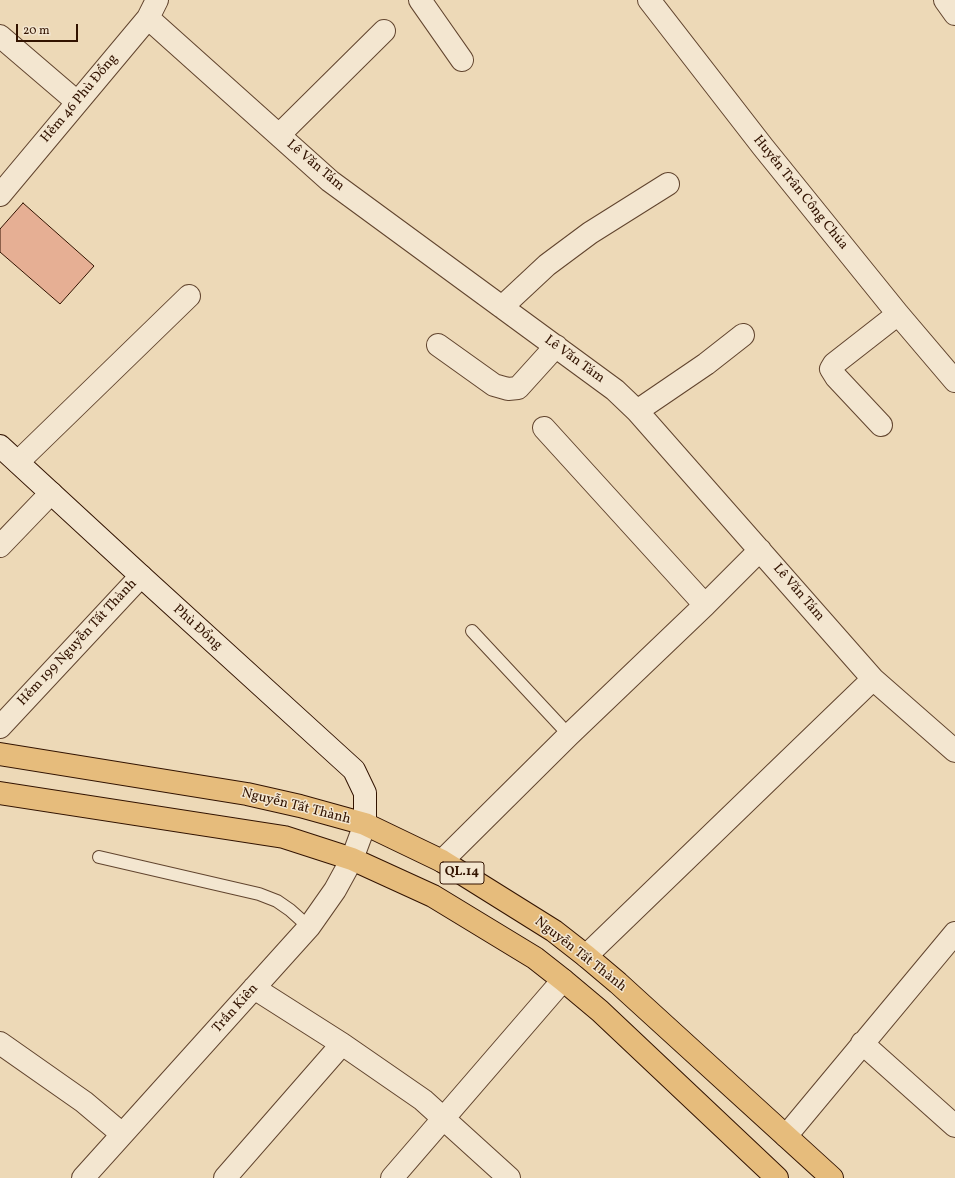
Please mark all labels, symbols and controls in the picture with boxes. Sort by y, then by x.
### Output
scale bar [18,16,80,42]
text: 20 m [23,23,50,39]
street label: Hẻm 46 Phù Đổng [38,51,122,147]
street label: Huyền Trân Công Chúa [749,132,851,254]
street label: Lê Văn Tám [283,137,347,195]
street label: Lê Văn Tám [541,332,607,388]
street label: Lê Văn Tám [769,561,827,625]
street label: Hẻm 199 Nguyễn Tất Thành [15,576,141,710]
street label: Phù Đổng [169,602,225,654]
street label: Nguyễn Tất Thành [240,785,352,829]
road number: QL.14 [440,862,484,884]
street label: Nguyễn Tất Thành [531,914,629,996]
street label: Trần Kiên [210,981,262,1037]

